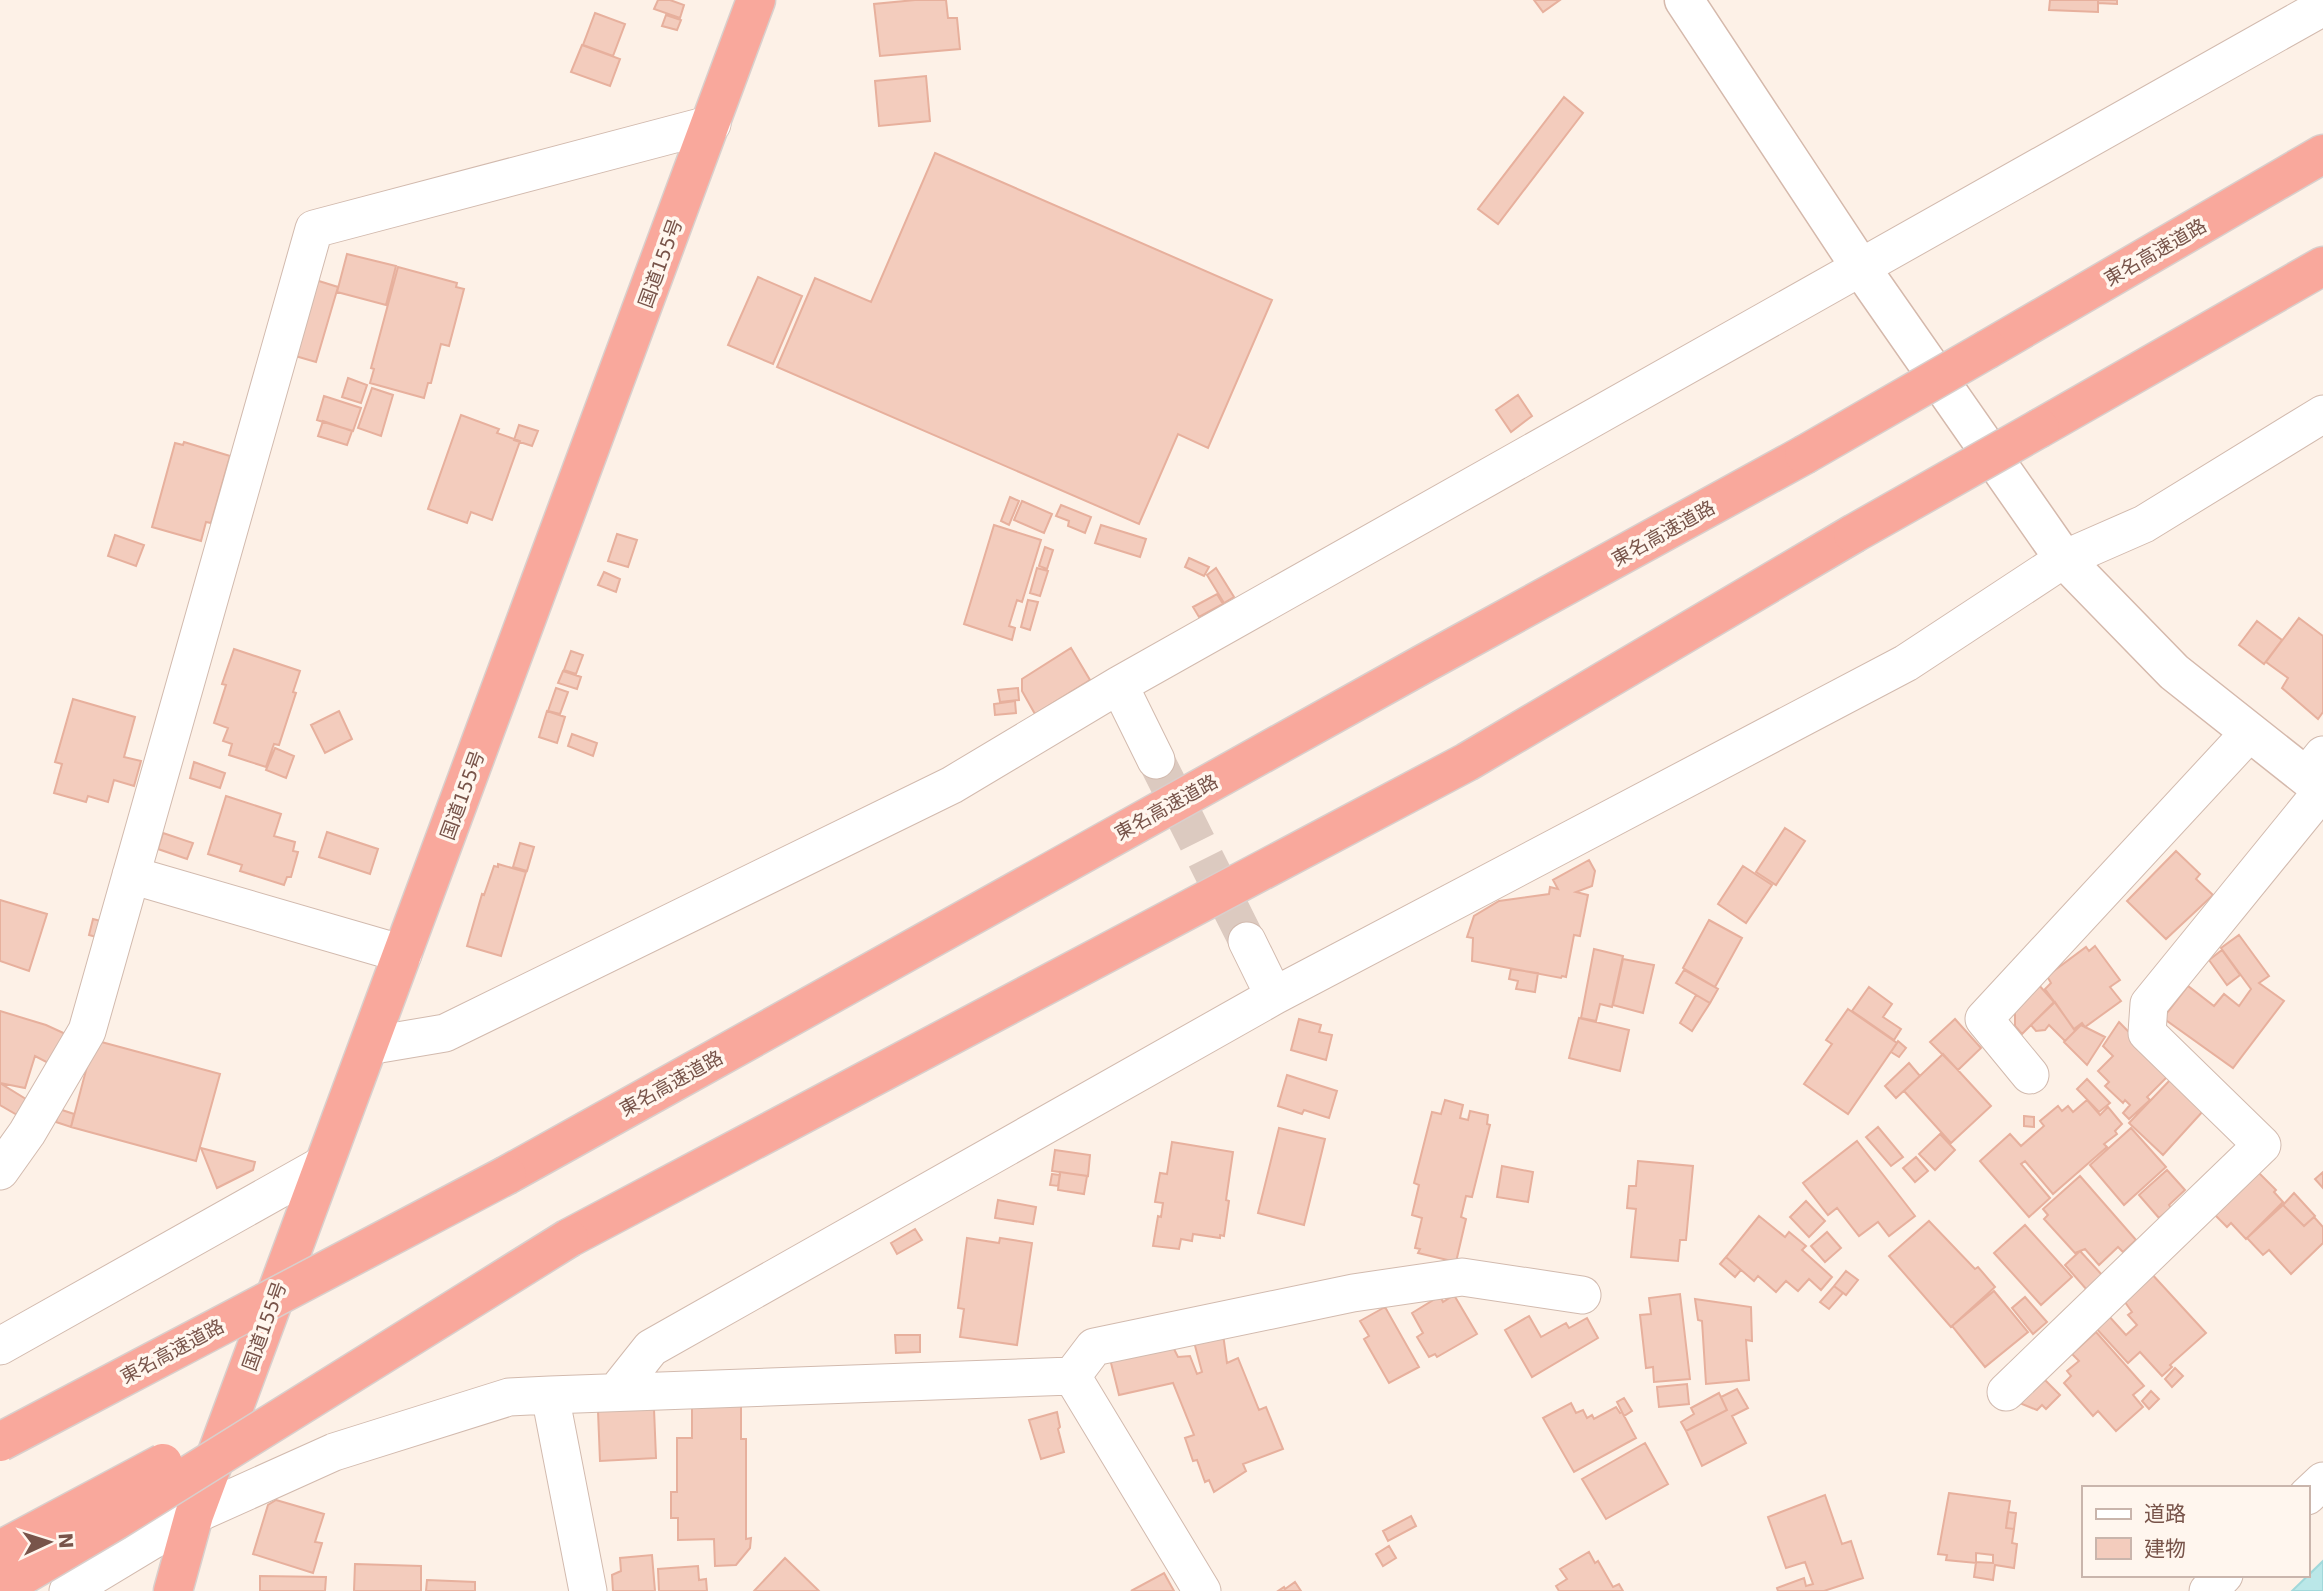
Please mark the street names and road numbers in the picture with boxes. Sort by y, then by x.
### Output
street label: 東名高速道路 [2100,214,2210,290]
street label: 国道155号 [634,215,686,311]
street label: 東名高速道路 [1608,496,1718,570]
street label: 国道155号 [436,747,488,843]
street label: 東名高速道路 [1111,770,1221,844]
street label: 東名高速道路 [616,1046,726,1120]
street label: 国道155号 [238,1278,290,1374]
street label: 東名高速道路 [117,1315,227,1387]

